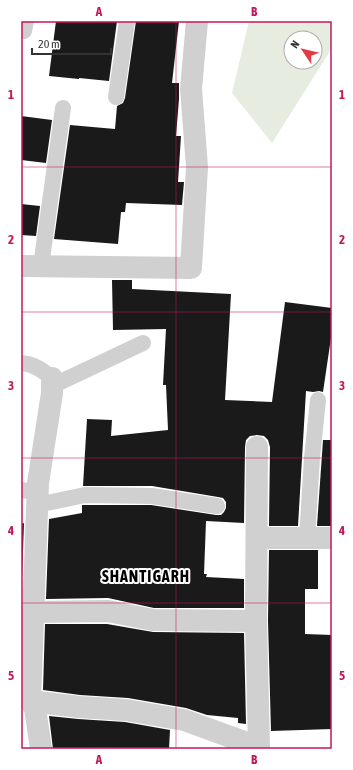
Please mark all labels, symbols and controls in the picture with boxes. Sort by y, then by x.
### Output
text: A [95,4,103,19]
text: B [251,4,258,19]
scale bar [32,30,111,56]
north arrow [283,30,323,70]
text: 20 m [38,37,60,51]
text: N [288,38,302,50]
text: 1 [8,87,14,102]
text: 1 [339,87,345,102]
text: 2 [8,232,14,247]
text: 2 [339,232,345,247]
text: 3 [8,378,14,393]
text: 3 [339,378,345,393]
text: 4 [7,523,14,538]
text: 4 [338,523,345,538]
district label: SHANTIGARH [102,567,190,585]
text: 5 [8,668,14,683]
text: 5 [339,668,345,683]
text: A [95,752,103,767]
text: B [251,752,258,767]

